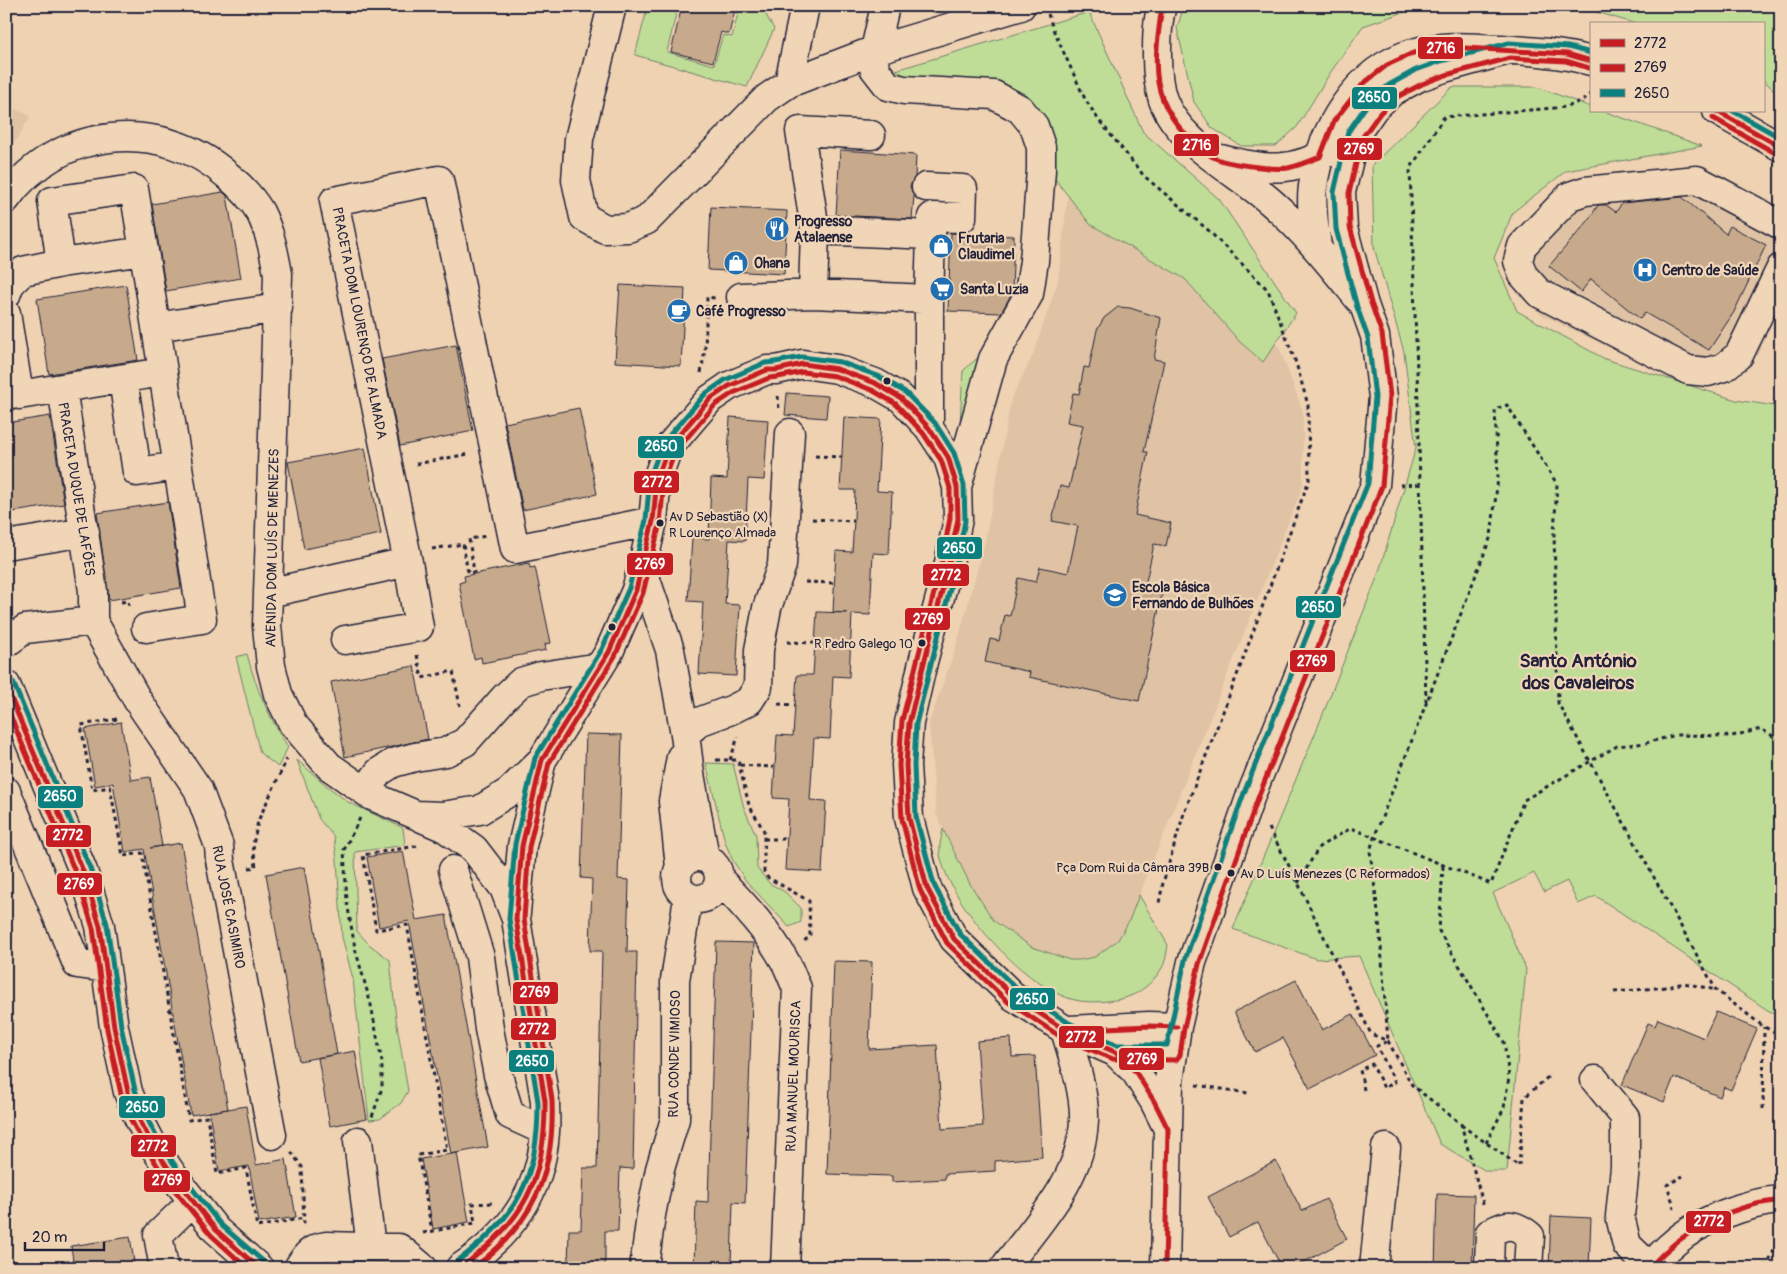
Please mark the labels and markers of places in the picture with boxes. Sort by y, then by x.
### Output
place label: Progresso Atalaense [794,213,854,246]
restaurant icon: Progresso Atalaense [764,216,790,242]
place label: Frutaria Claudimel [958,230,1015,263]
shop icon: Frutaria Claudimel [928,233,954,259]
shop icon: Ohana [723,250,749,276]
place label: Ohana [754,255,790,272]
hospital icon: Centro de Saúde [1632,257,1658,283]
place label: Centro de Saúde [1662,262,1760,279]
supermarket icon: Santa Luzia [929,276,955,302]
place label: Santa Luzia [960,281,1029,298]
cafe icon: Café Progresso [666,298,692,324]
place label: Café Progresso [696,303,786,320]
unlabelled marker [882,376,892,386]
place label: Av D Sebastião (X) R Lourenço Almada [669,509,776,541]
marker: Av D Sebastião (X) R Lourenço Almada [655,518,665,528]
place label: Escola Básica Fernando de Bulhões [1132,579,1254,612]
school or university icon: Escola Básica Fernando de Bulhões [1102,582,1128,608]
unlabelled marker [607,622,617,632]
place label: R Pedro Galego 10 [814,636,913,652]
marker: R Pedro Galego 10 [917,638,927,648]
place label: Pça Dom Rui da Câmara 39B [1056,860,1209,876]
marker: Pça Dom Rui da Câmara 39B [1213,862,1223,872]
place label: Av D Luís Menezes (C Reformados) [1240,866,1431,882]
marker: Av D Luís Menezes (C Reformados) [1226,868,1236,878]

